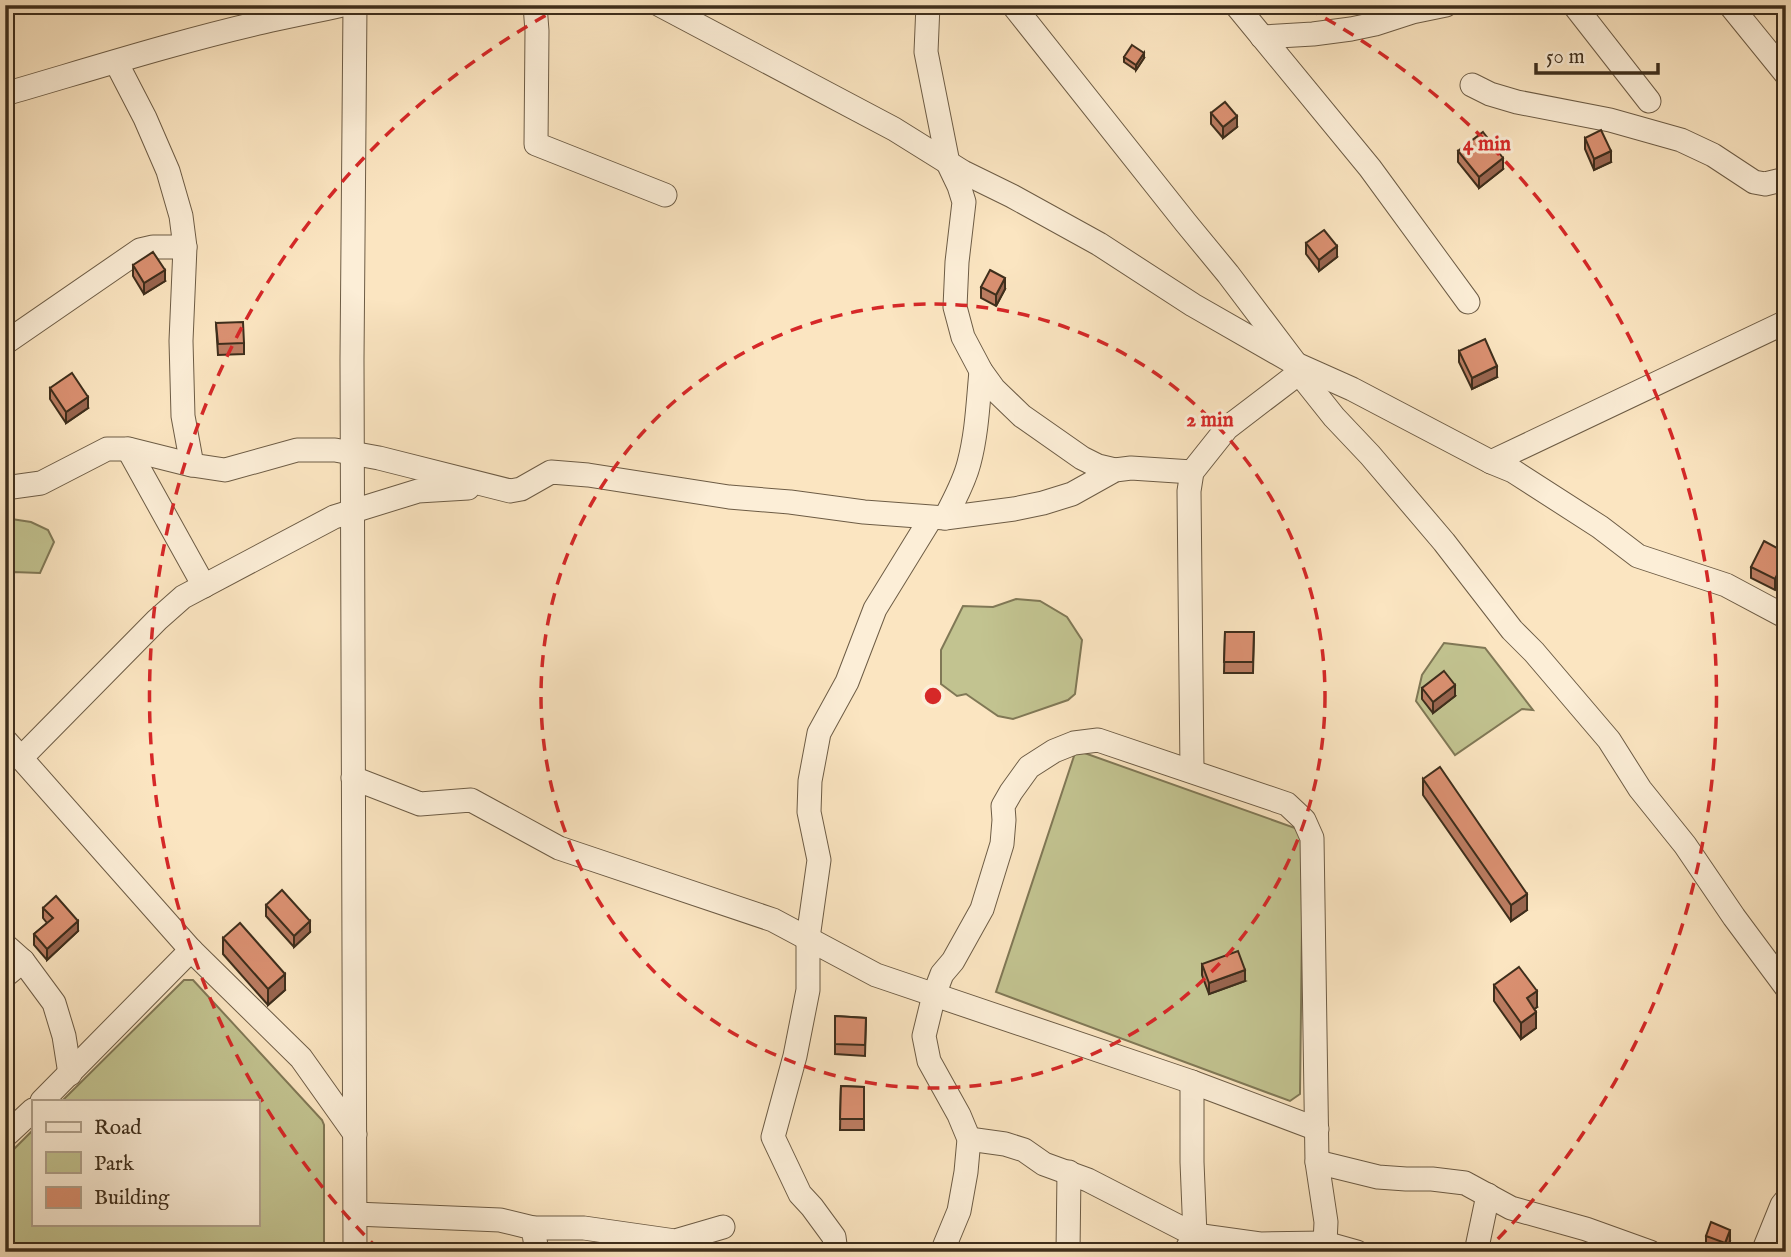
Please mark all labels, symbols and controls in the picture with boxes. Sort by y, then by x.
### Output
scale bar [1536,32,1658,76]
text: 50 m [1546,44,1585,71]
text: 4 min [1463,131,1511,158]
text: 2 min [1186,407,1234,434]
centre of rings [921,684,945,708]
legend [32,1100,259,1226]
text: Road [94,1115,142,1142]
text: Park [94,1151,135,1178]
text: Building [94,1185,170,1212]

